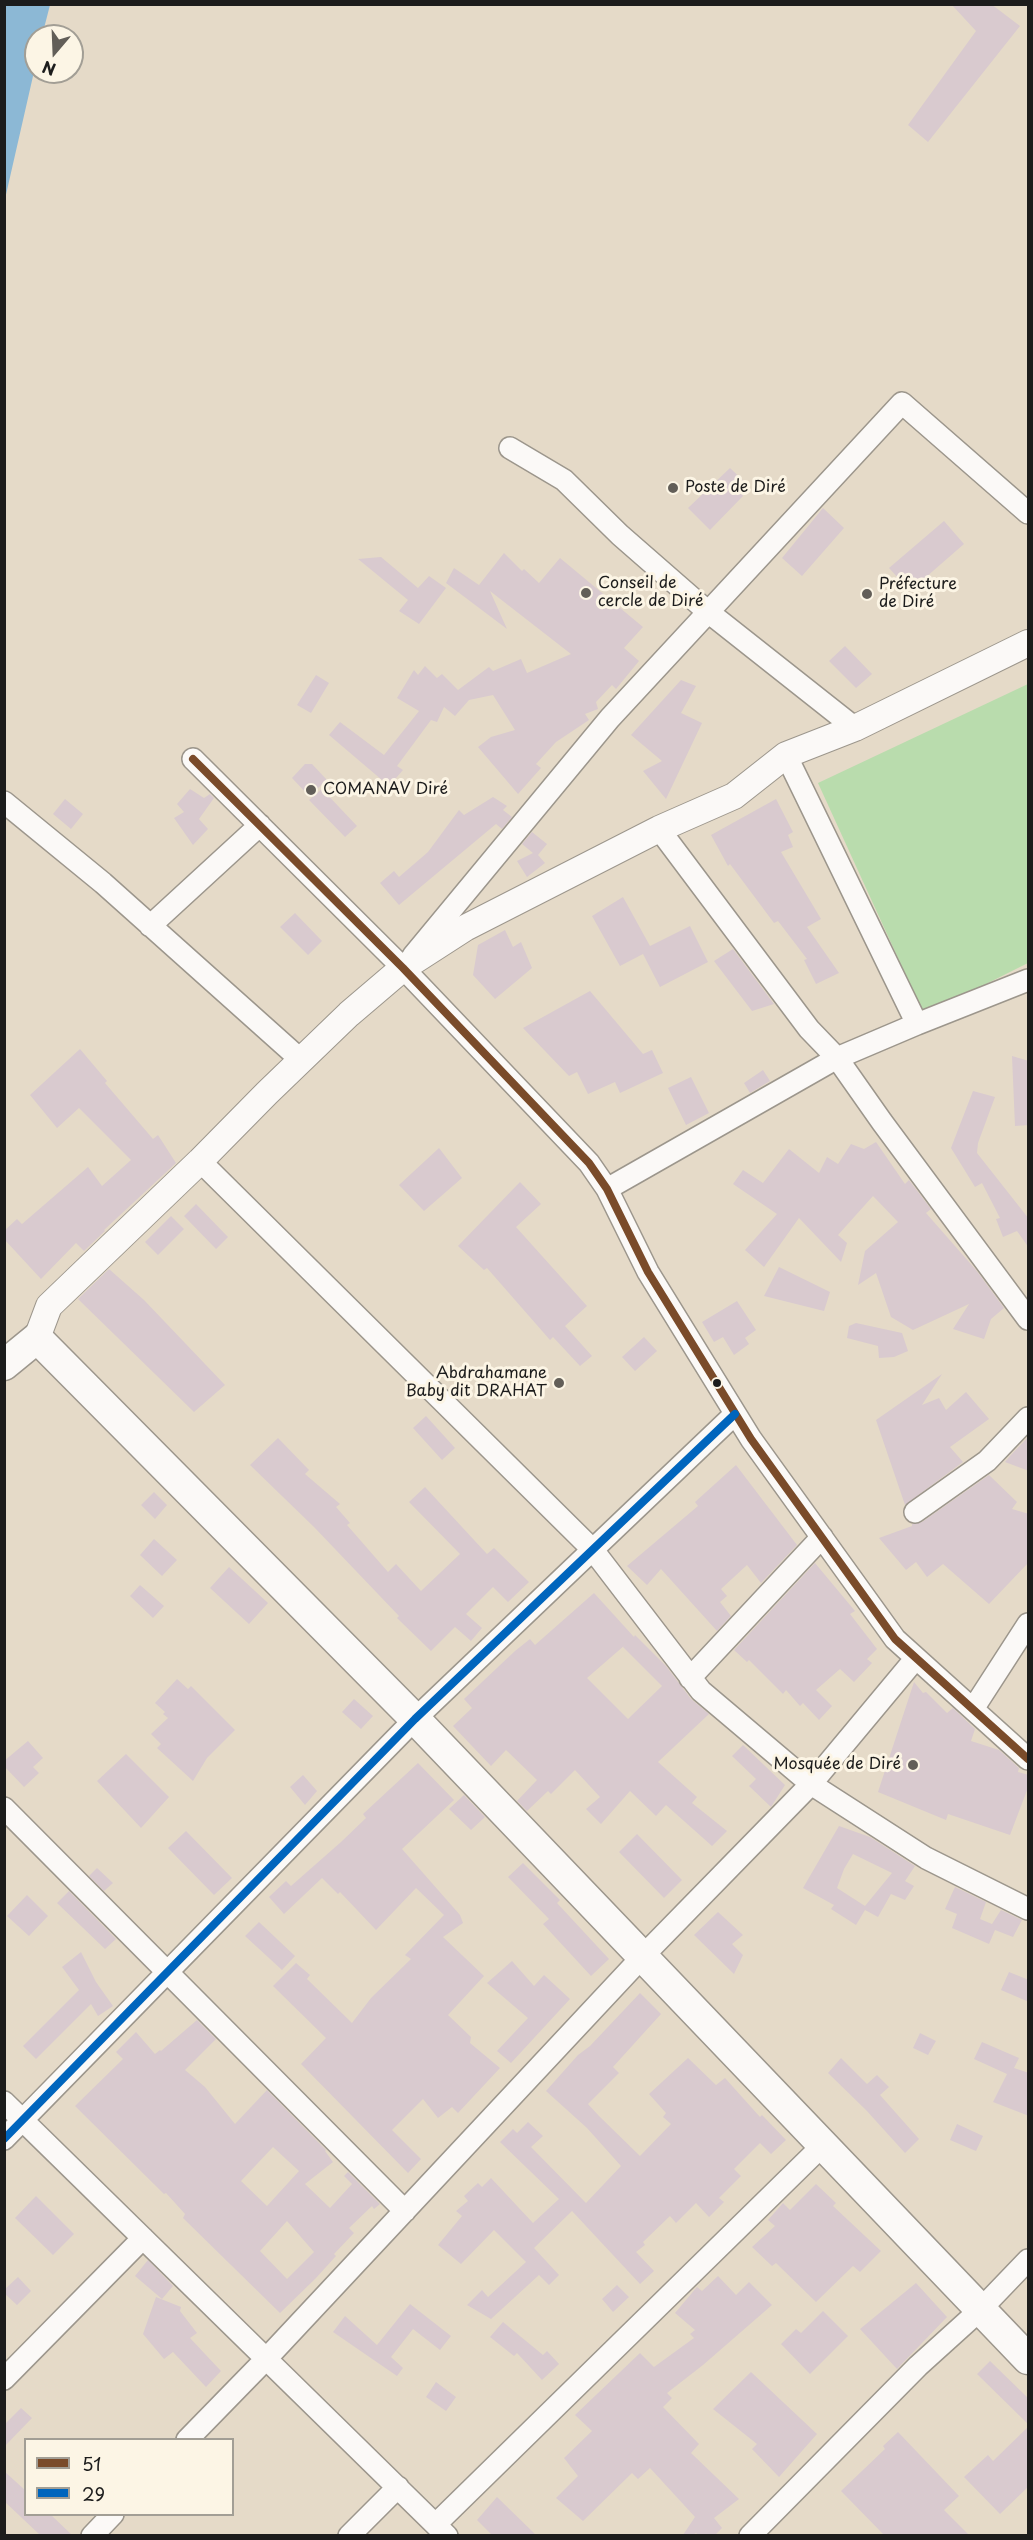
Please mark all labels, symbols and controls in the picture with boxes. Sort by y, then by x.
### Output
north arrow [24,24,84,84]
text: N [39,56,59,83]
place label: Poste de Diré [685,478,786,498]
marker: Poste de Diré [666,481,680,495]
place label: Conseil de cercle de Diré [598,574,703,612]
place label: Préfecture de Diré [879,575,957,613]
marker: Conseil de cercle de Diré [579,586,593,600]
marker: Préfecture de Diré [860,587,874,601]
place label: COMANAV Diré [323,780,448,800]
marker: COMANAV Diré [304,783,318,797]
place label: Abdrahamane Baby dit DRAHAT [406,1364,547,1402]
marker: Abdrahamane Baby dit DRAHAT [552,1376,566,1390]
unlabelled marker [711,1377,723,1389]
place label: Mosquée de Diré [773,1755,901,1775]
marker: Mosquée de Diré [906,1758,920,1772]
legend [24,2438,234,2516]
text: 51 [82,2450,101,2477]
text: 29 [82,2480,105,2507]

